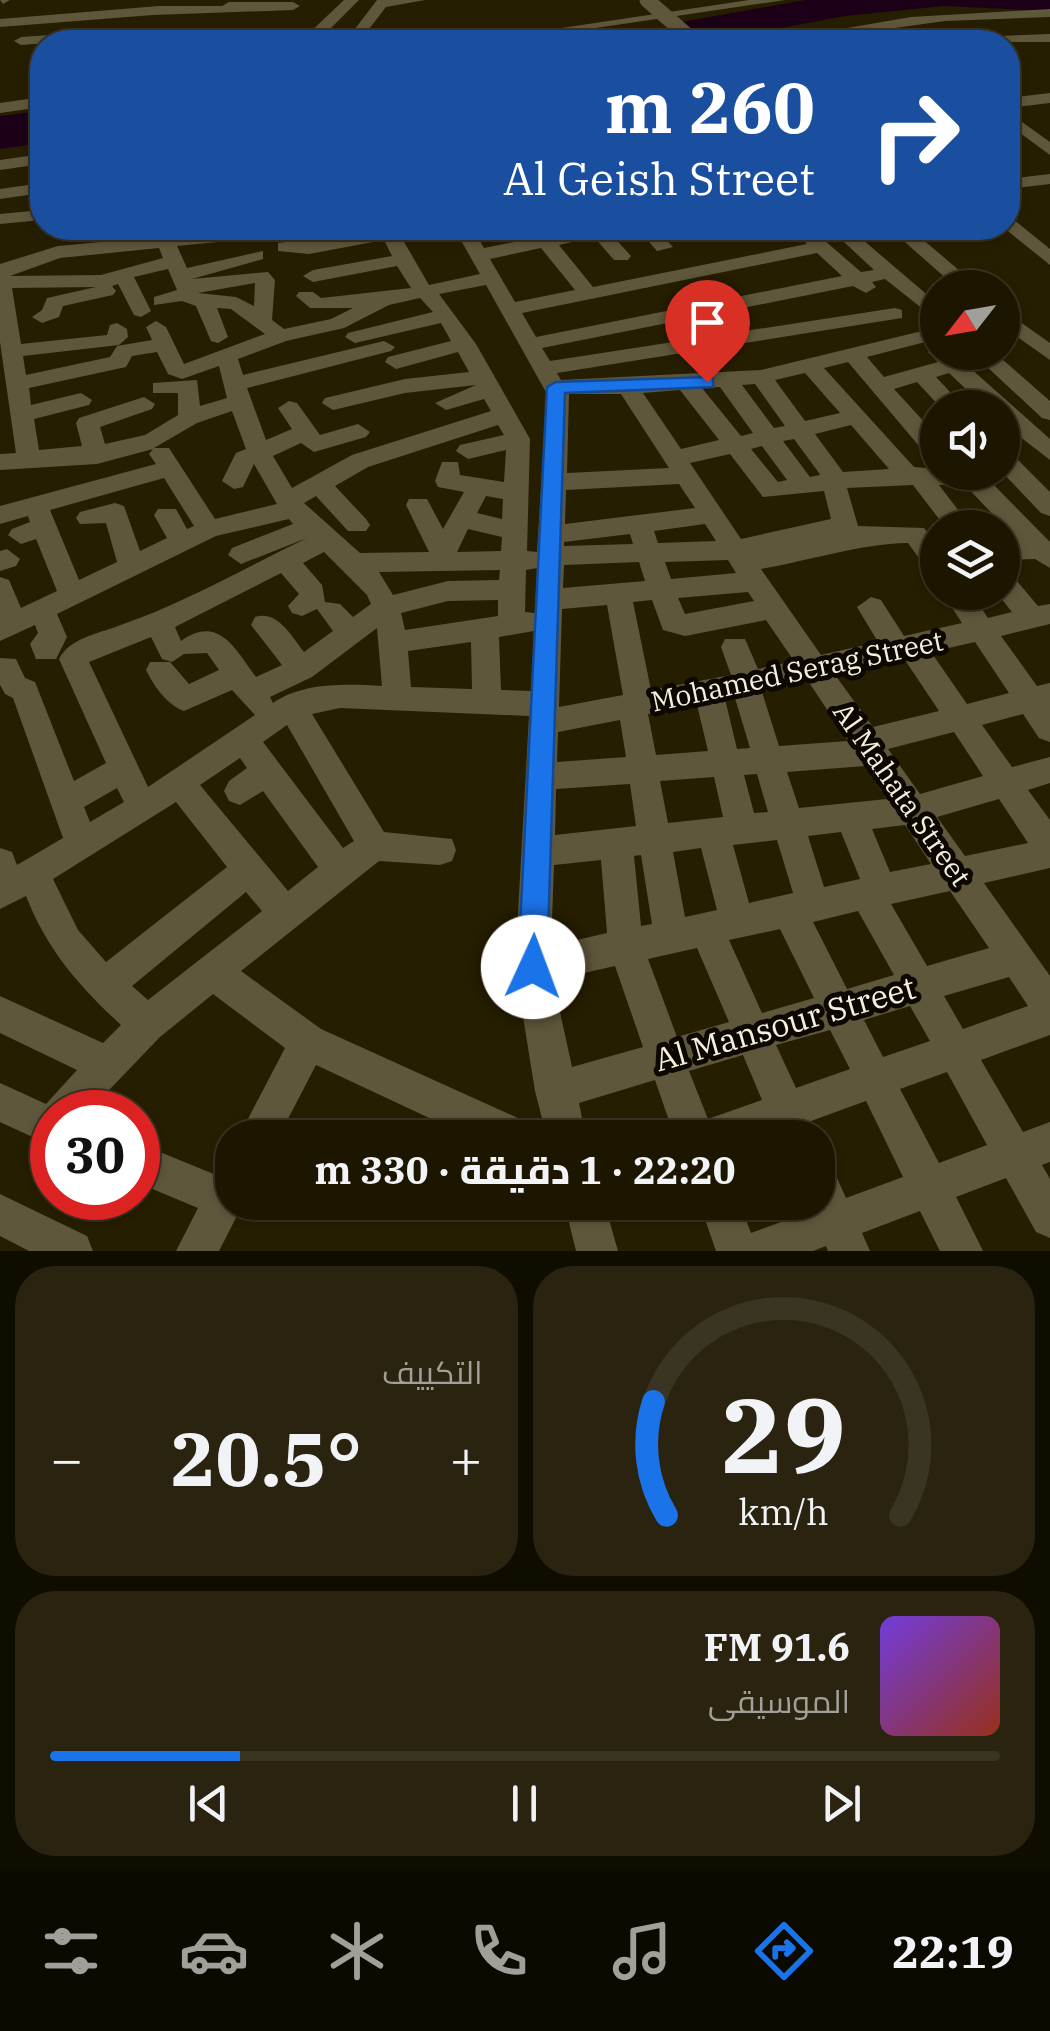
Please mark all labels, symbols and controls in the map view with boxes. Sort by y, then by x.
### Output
text: 260 m [605,61,815,152]
icon: right [850,70,980,200]
text: Al Geish Street [503,149,815,207]
north arrow [920,270,1020,370]
map controls [920,270,1020,610]
pin [665,280,750,383]
icon: arrive [680,295,735,350]
button: sound [920,390,1020,490]
button: layers [920,510,1020,610]
street label: Mohamed Serag Street [647,621,947,720]
street label: Al Mahata Street [825,694,980,893]
position arrow [481,915,585,1019]
street label: Al Mansour Street [649,966,920,1080]
speed limit sign: 30 [30,1090,160,1220]
text: 22:20 · 1 دقيقة · 330 m [314,1145,736,1194]
text: التكييف [382,1351,483,1393]
text: 29 [721,1366,846,1502]
text: 20.5° [171,1409,362,1507]
text: − [50,1423,83,1494]
text: + [449,1423,483,1494]
text: km/h [739,1488,829,1535]
text: 91.6 FM [704,1622,850,1671]
text: الموسيقى [708,1680,850,1722]
icon: previous [181,1776,236,1831]
icon: pause [497,1776,552,1831]
icon: next [814,1776,869,1831]
icon: filters [36,1916,106,1986]
icon: car [179,1916,249,1986]
icon: climate [322,1916,392,1986]
icon: phone [464,1916,534,1986]
icon: music [607,1916,677,1986]
icon: directions [749,1916,819,1986]
text: 22:19 [892,1922,1014,1980]

